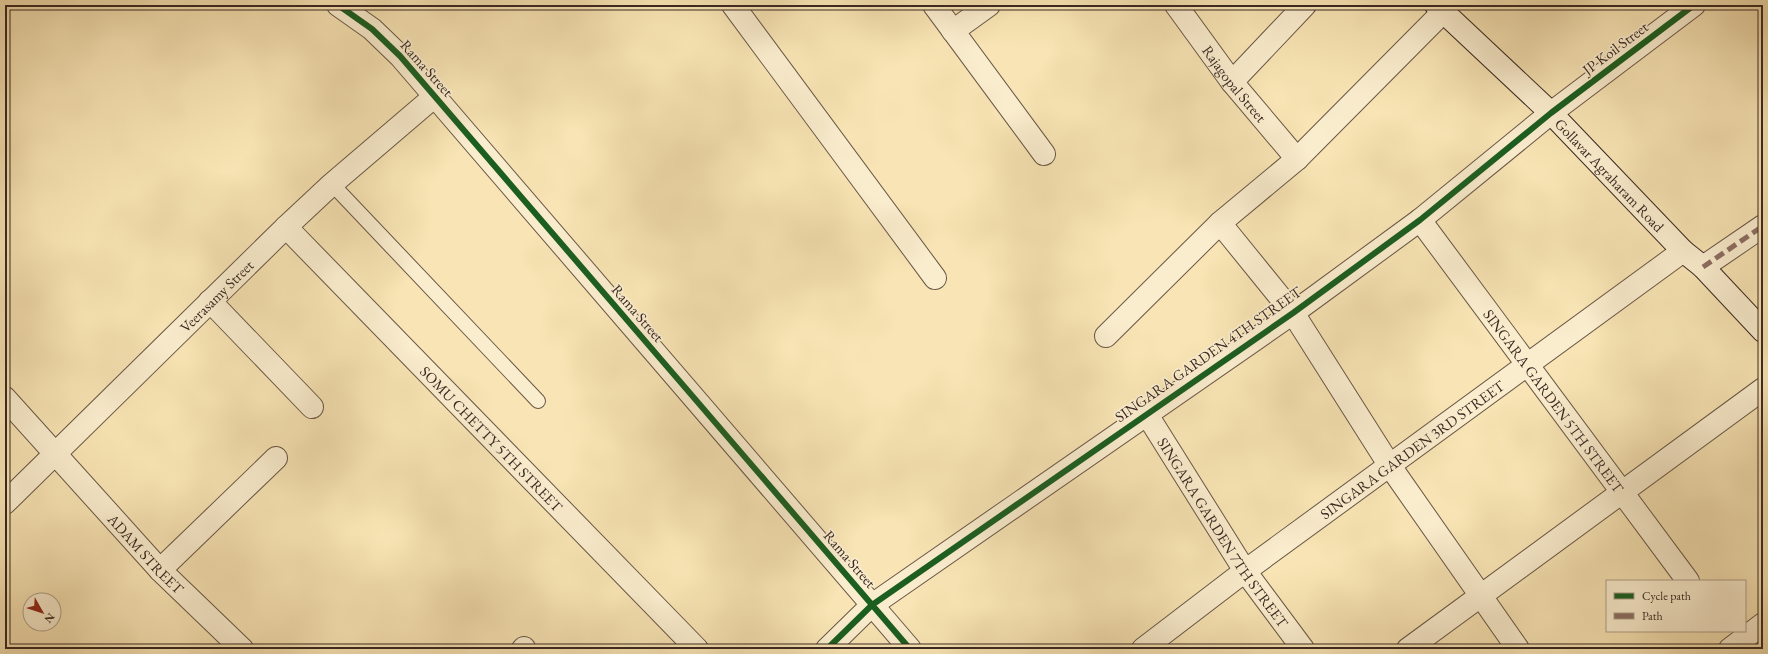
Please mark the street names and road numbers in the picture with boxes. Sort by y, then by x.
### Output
street label: JP Koil Street [1577,17,1652,80]
street label: Rama Street [396,36,458,101]
street label: Rajagopal Street [1199,41,1271,126]
street label: Gollavar Agraharam Road [1551,114,1669,236]
street label: Veerasamy Street [175,255,257,336]
street label: Rama Street [608,280,668,346]
street label: SINGARA GARDEN 4TH STREET [1111,282,1306,426]
street label: SINGARA GARDEN 5TH STREET [1480,305,1629,497]
street label: SOMU CHETTY 5TH STREET [417,361,568,516]
street label: SINGARA GARDEN 3RD STREET [1316,375,1508,523]
street label: SINGARA GARDEN 7TH STREET [1154,433,1293,632]
street label: ADAM STREET [103,509,189,598]
street label: Rama Street [820,526,880,592]

